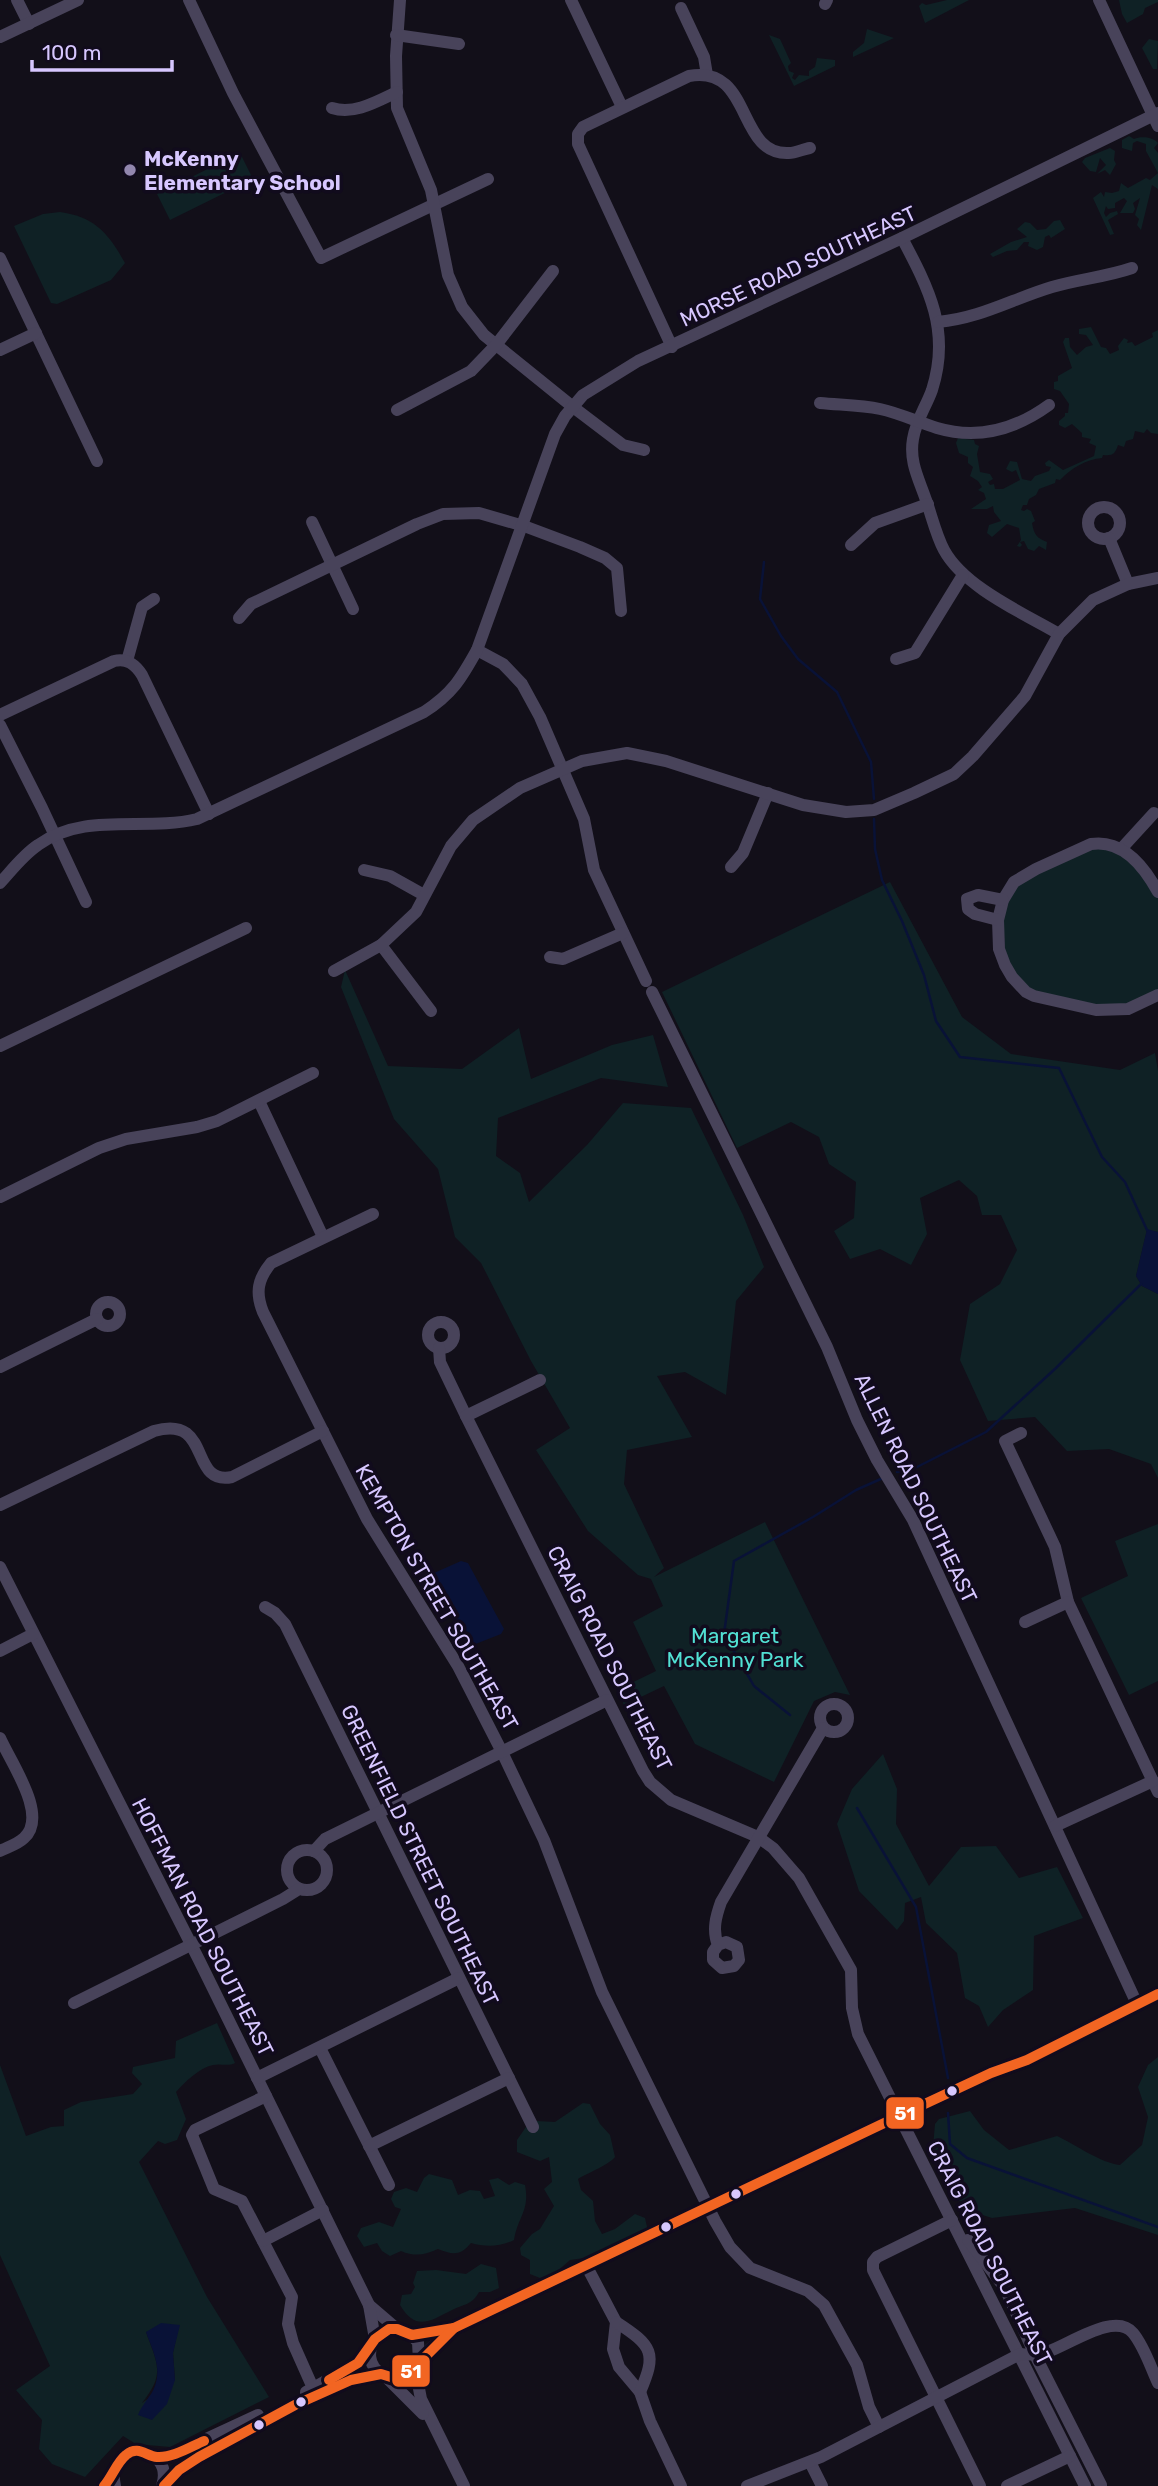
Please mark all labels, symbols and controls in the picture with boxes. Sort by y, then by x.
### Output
scale bar [32,28,172,72]
text: 100 m [42,40,101,65]
place label: McKenny Elementary School [144,146,341,195]
marker: McKenny Elementary School [122,162,138,178]
street label: MORSE ROAD SOUTHEAST [676,200,920,332]
street label: ALLEN ROAD SOUTHEAST [849,1369,983,1607]
street label: KEMPTON STREET SOUTHEAST [350,1459,524,1735]
street label: CRAIG ROAD SOUTHEAST [542,1541,678,1775]
park label: Margaret McKenny Park [666,1623,804,1672]
street label: GREENFIELD STREET SOUTHEAST [336,1700,504,2010]
street label: HOFFMAN ROAD SOUTHEAST [127,1794,279,2060]
unlabelled marker [945,2084,959,2098]
line badge: 51 [885,2096,925,2130]
text: 51 [894,2102,916,2125]
street label: CRAIG ROAD SOUTHEAST [922,2136,1058,2370]
unlabelled marker [729,2187,743,2201]
unlabelled marker [659,2220,673,2234]
line badge: 51 [391,2354,431,2388]
text: 51 [400,2360,422,2383]
unlabelled marker [294,2395,308,2409]
unlabelled marker [252,2418,266,2432]

